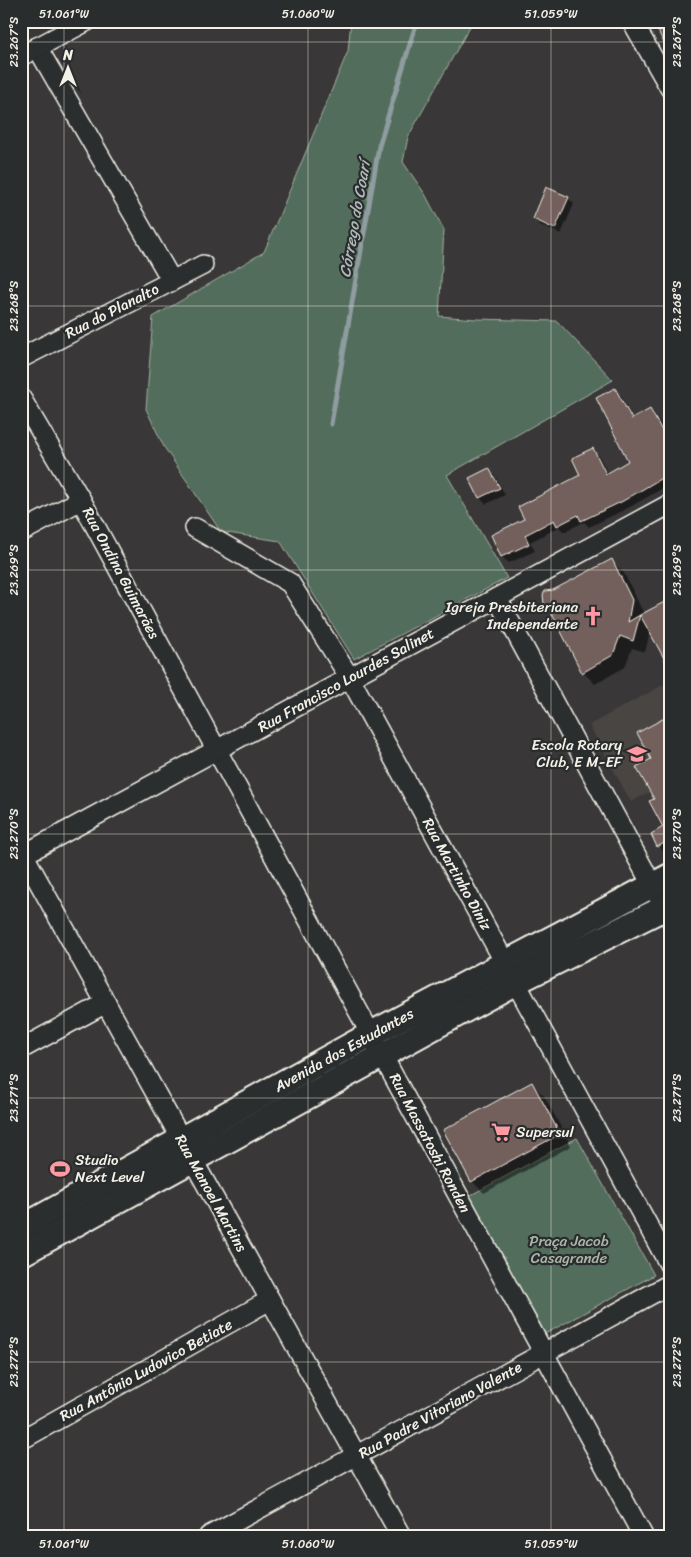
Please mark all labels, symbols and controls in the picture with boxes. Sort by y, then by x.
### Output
text: 51.061°W [39,3,90,25]
text: 51.060°W [282,3,335,25]
text: 51.059°W [525,3,578,25]
text: 23.267°S [3,16,25,67]
text: 23.267°S [666,16,688,67]
north arrow [42,42,92,92]
text: N [62,43,73,68]
water label: Córrego do Coarí [330,154,380,279]
street label: Rua do Planalto [60,276,164,346]
text: 23.268°S [3,280,25,331]
text: 23.268°S [666,280,688,331]
street label: Rua Ondina Guimarães [75,502,167,644]
text: 23.269°S [3,544,25,595]
text: 23.269°S [666,544,688,595]
place label: Igreja Presbiteriana Independente [445,594,578,637]
church icon: Igreja Presbiteriana Independente [582,605,604,627]
street label: Rua Francisco Lourdes Salinet [253,620,440,740]
place label: Escola Rotary Club, E M-EF [532,732,624,775]
school or university icon: Escola Rotary Club, E M-EF [626,743,648,765]
text: 23.270°S [3,808,25,860]
text: 23.270°S [666,808,688,860]
street label: Rua Martinho Diniz [415,813,499,936]
street label: Avenida dos Estudantes [269,1001,419,1100]
street label: Rua Massatoshi Ronden [382,1068,478,1218]
text: 23.271°S [3,1073,25,1122]
text: 23.271°S [666,1073,688,1122]
place label: Supersul [516,1119,574,1145]
supermarket icon: Supersul [490,1121,512,1143]
street label: Rua Manoel Martins [168,1129,255,1257]
place label: Studio Next Level [75,1147,145,1190]
sports icon: Studio Next Level [49,1158,71,1180]
park label: Praça Jacob Casagrande [529,1228,609,1271]
street label: Rua Antônio Ludovico Betiate [55,1311,238,1429]
text: 23.272°S [3,1336,25,1387]
text: 23.272°S [666,1336,688,1387]
street label: Rua Padre Vitoriano Valente [353,1354,527,1466]
text: 51.061°W [39,1533,90,1555]
text: 51.060°W [282,1533,335,1555]
text: 51.059°W [525,1533,578,1555]

